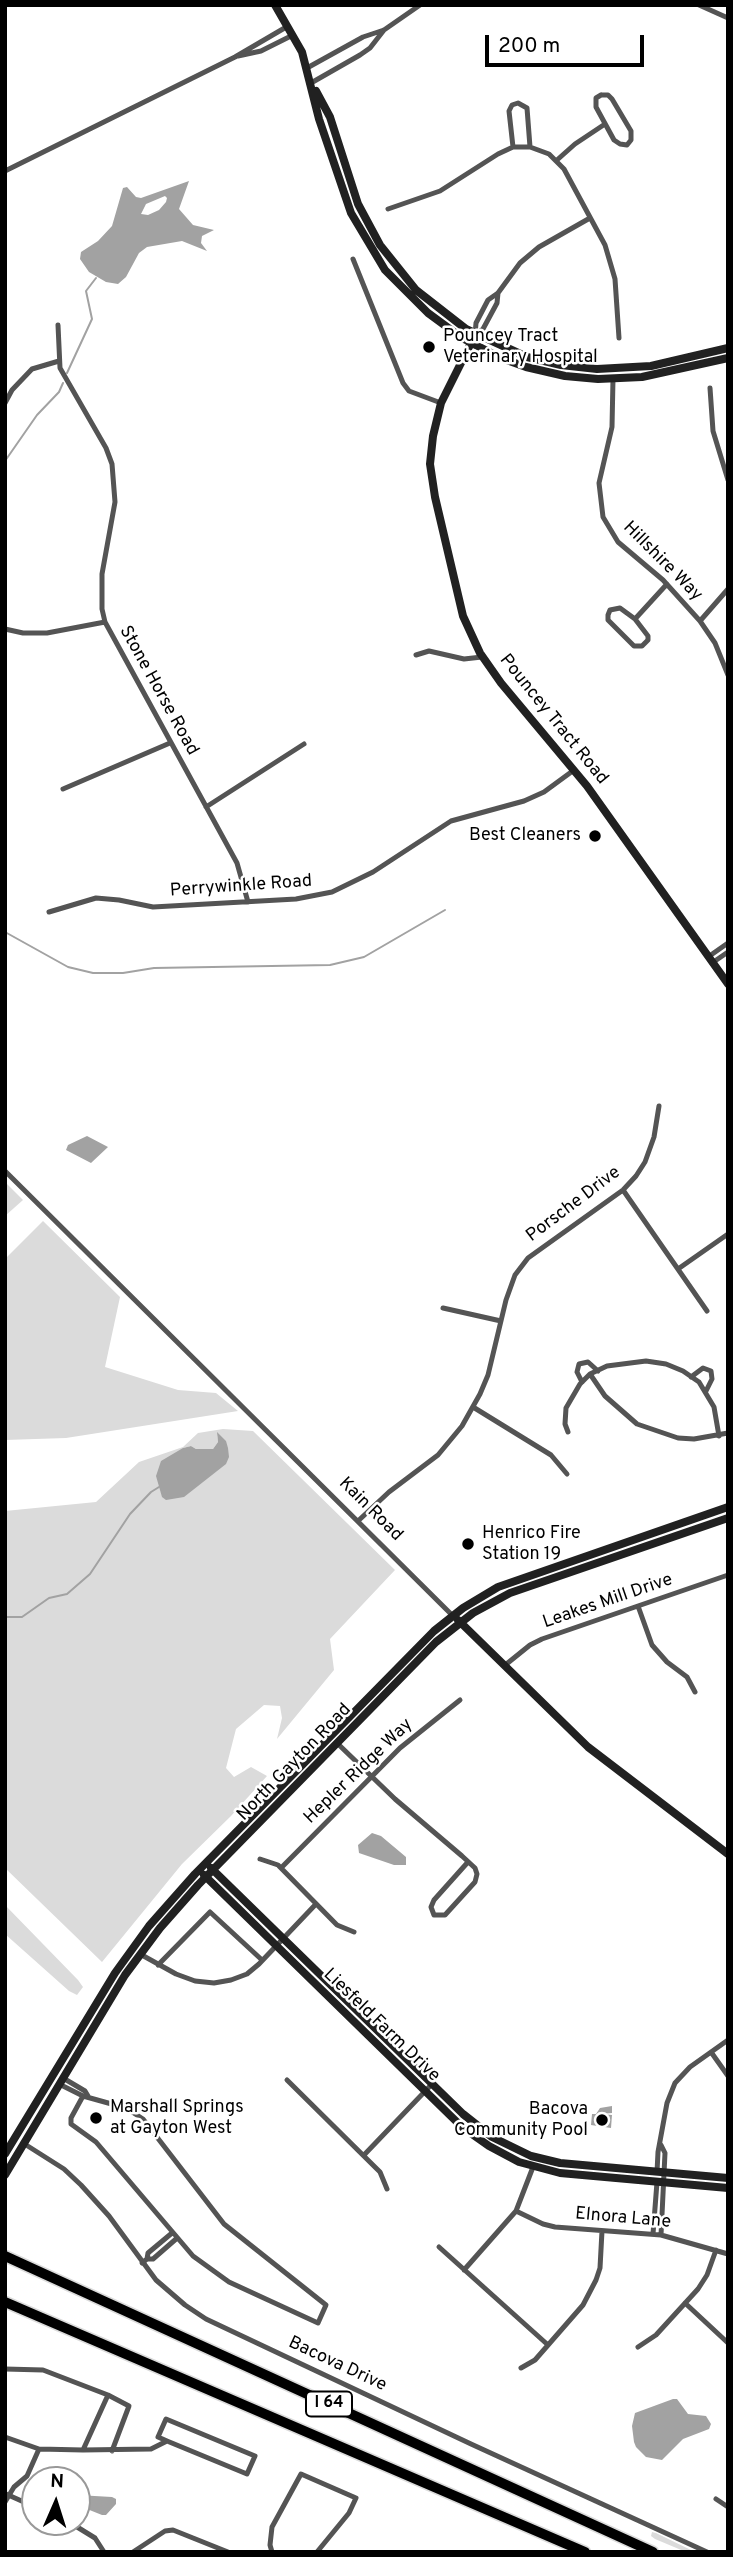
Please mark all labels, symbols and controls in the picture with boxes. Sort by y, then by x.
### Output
scale bar [488,21,647,65]
text: 200 m [498,33,560,60]
place label: Pouncey Tract Veterinary Hospital [443,326,598,368]
marker: Pouncey Tract Veterinary Hospital [421,339,437,355]
street label: Hillshire Way [618,518,706,606]
street label: Stone Horse Road [113,622,203,760]
street label: Pouncey Tract Road [494,651,612,789]
place label: Best Cleaners [469,825,581,847]
marker: Best Cleaners [587,828,603,844]
street label: Perrywinkle Road [169,871,313,903]
street label: Porsche Drive [523,1163,625,1247]
street label: Kain Road [333,1473,407,1547]
place label: Henrico Fire Station 19 [482,1523,581,1566]
marker: Henrico Fire Station 19 [460,1536,476,1552]
street label: Leakes Mill Drive [540,1570,676,1634]
street label: North Gayton Road [233,1700,357,1826]
street label: Hepler Ridge Way [300,1715,418,1829]
street label: Liesfeld Farm Drive [318,1965,444,2087]
place label: Marshall Springs at Gayton West [110,2097,244,2140]
place label: Bacova Community Pool [454,2099,588,2142]
marker: Marshall Springs at Gayton West [88,2110,104,2126]
marker: Bacova Community Pool [594,2112,610,2128]
street label: Elnora Lane [574,2204,672,2234]
street label: Bacova Drive [284,2333,390,2397]
road number: I 64 [306,2392,352,2416]
north arrow [21,2466,91,2536]
text: N [50,2470,64,2494]

